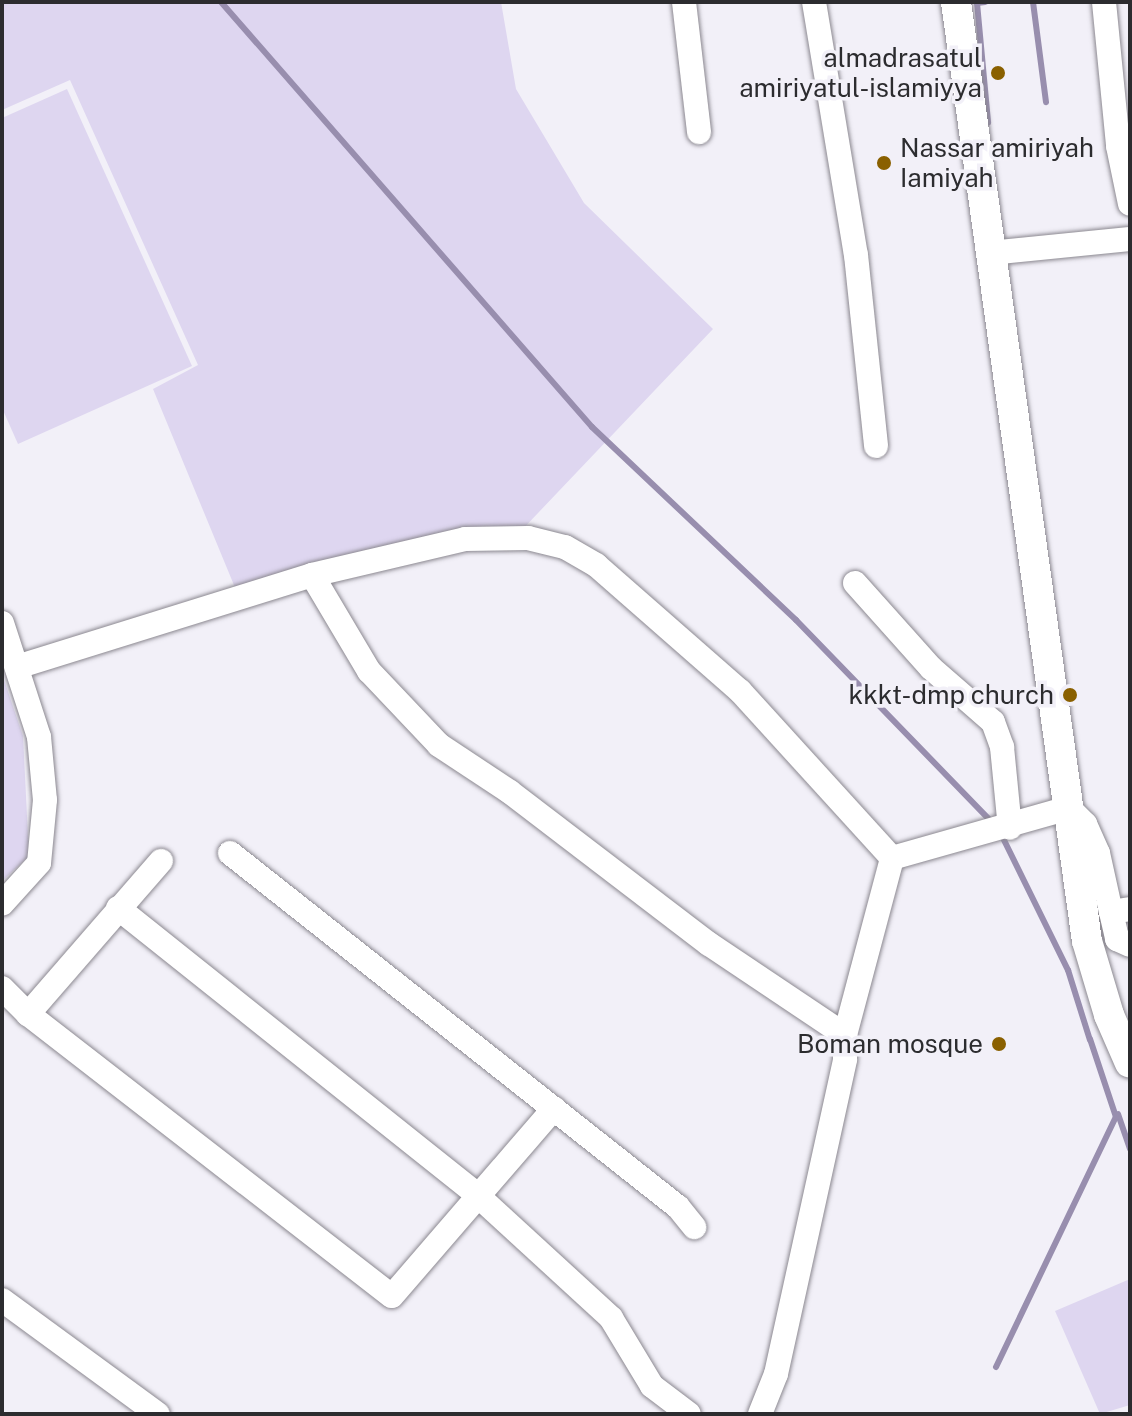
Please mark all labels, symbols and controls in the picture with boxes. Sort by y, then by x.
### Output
place label: almadrasatul amiriyatul-islamiyya [739,42,982,104]
marker: almadrasatul amiriyatul-islamiyya [989,64,1007,82]
place label: Nassar amiriyah Iamiyah [900,132,1094,194]
marker: Nassar amiriyah Iamiyah [875,154,893,172]
place label: kkkt-dmp church [848,679,1054,711]
marker: kkkt-dmp church [1061,686,1079,704]
place label: Boman mosque [797,1028,983,1060]
marker: Boman mosque [990,1035,1008,1053]

